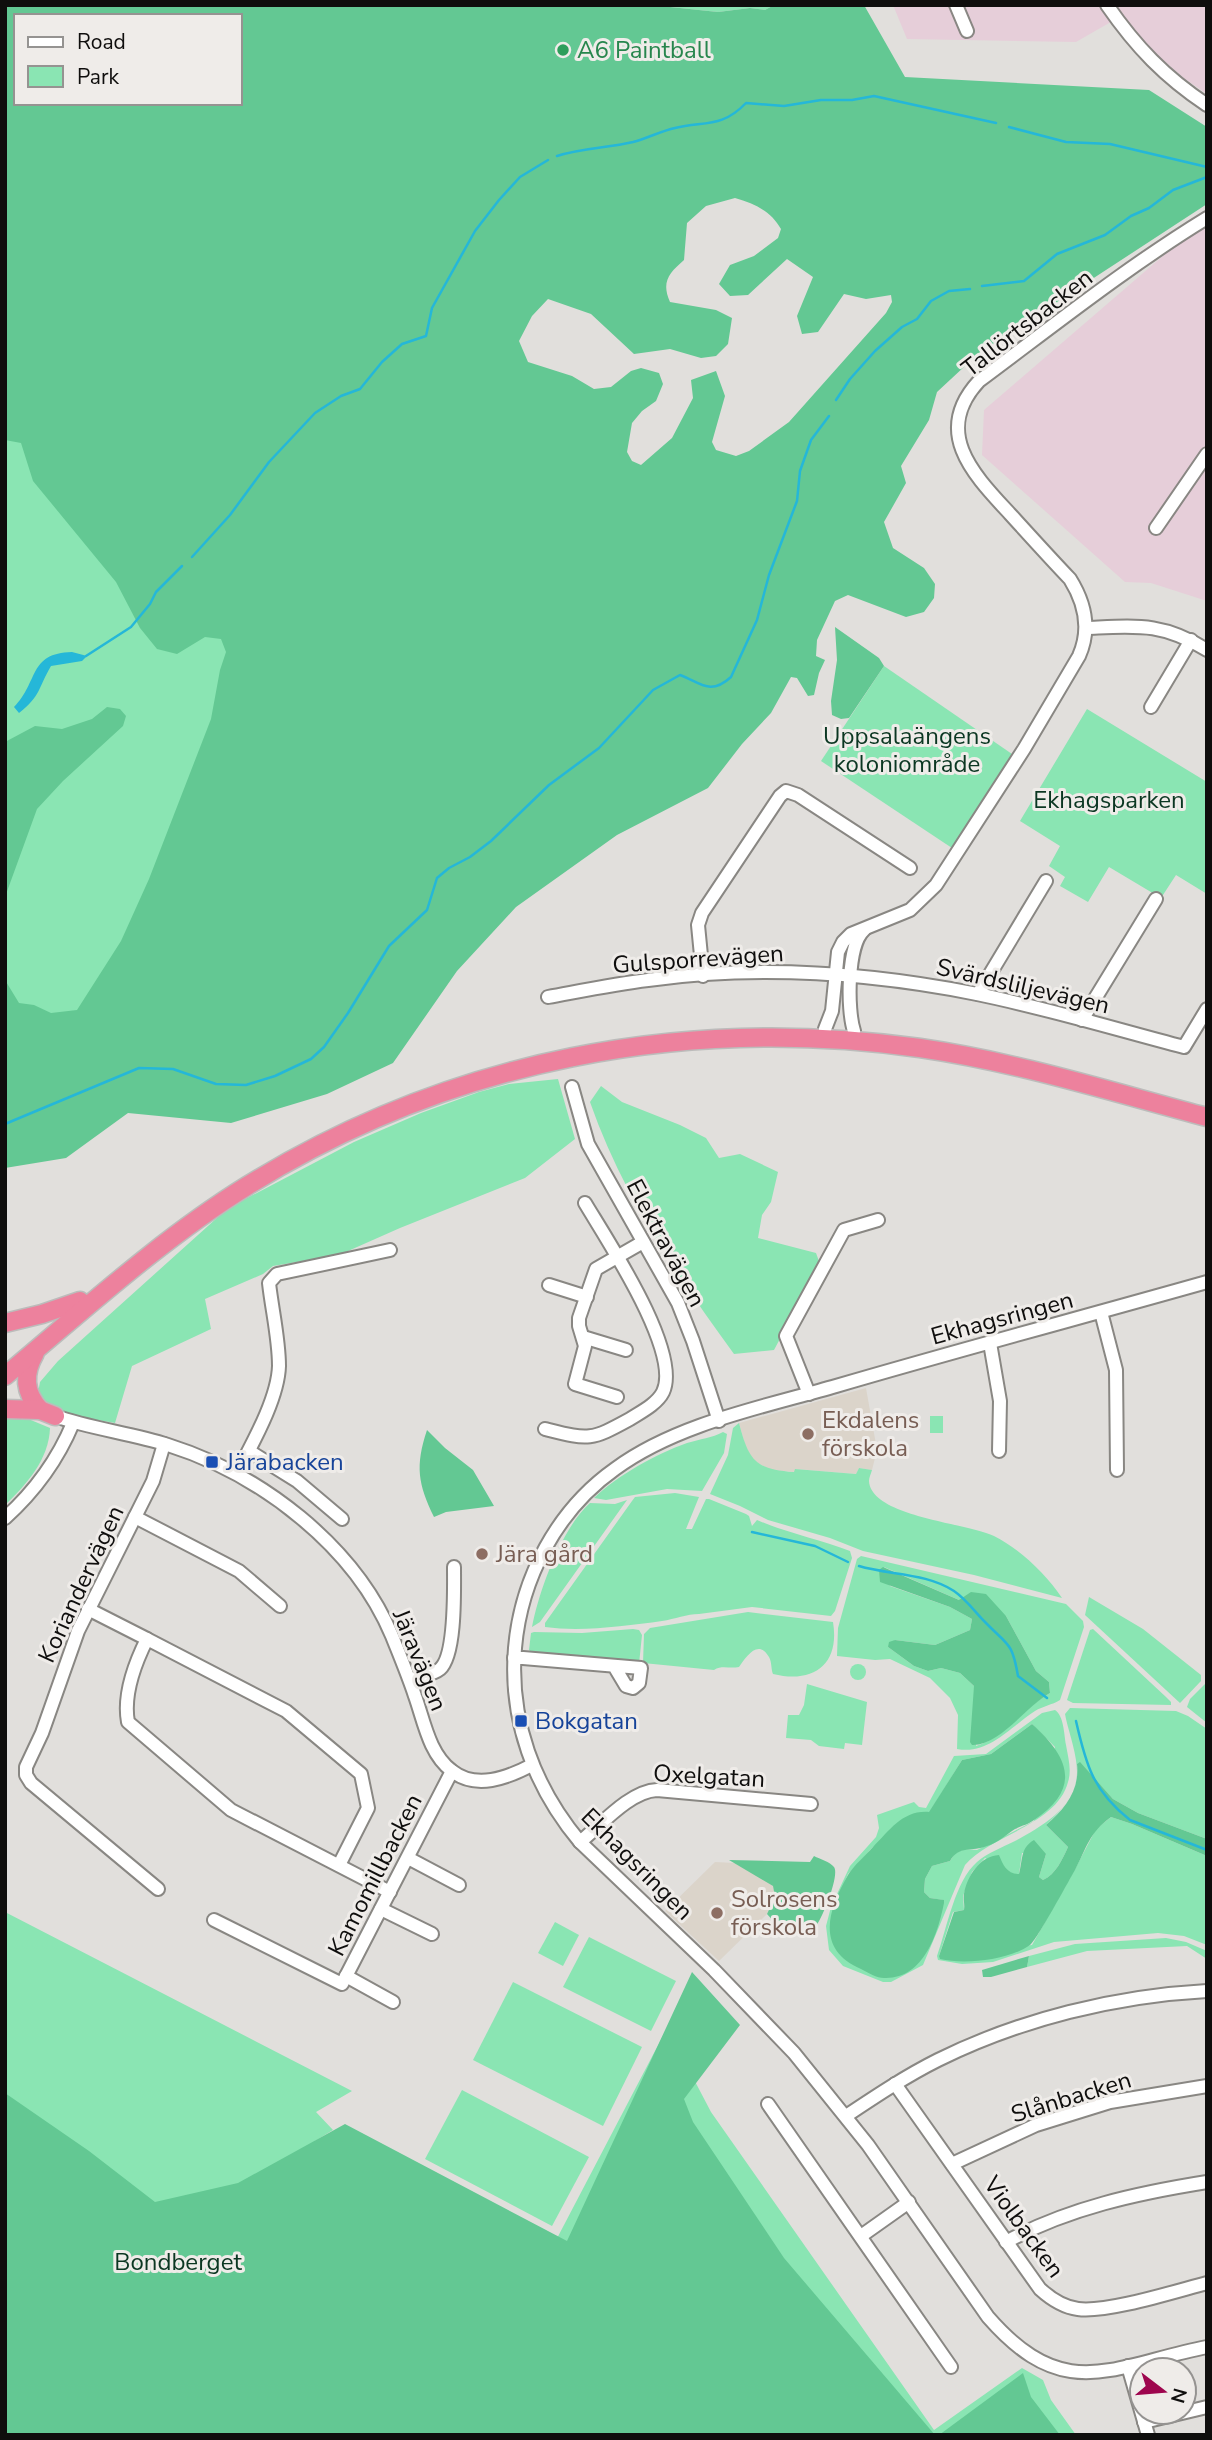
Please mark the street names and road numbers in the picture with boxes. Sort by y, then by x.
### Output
street label: Tallörtsbacken [955,262,1099,384]
street label: Gulsporrevägen [611,937,785,981]
street label: Svärdsliljevägen [933,951,1113,1021]
street label: Elektravägen [619,1174,713,1312]
street label: Ekhagsringen [927,1284,1077,1352]
street label: Koriandervägen [31,1500,131,1668]
street label: Järavägen [385,1604,455,1716]
street label: Oxelgatan [652,1757,766,1795]
street label: Kamomillbacken [320,1788,430,1962]
street label: Ekhagsringen [574,1801,700,1927]
street label: Slånbacken [1007,2064,1135,2130]
street label: Violbacken [976,2169,1072,2284]

